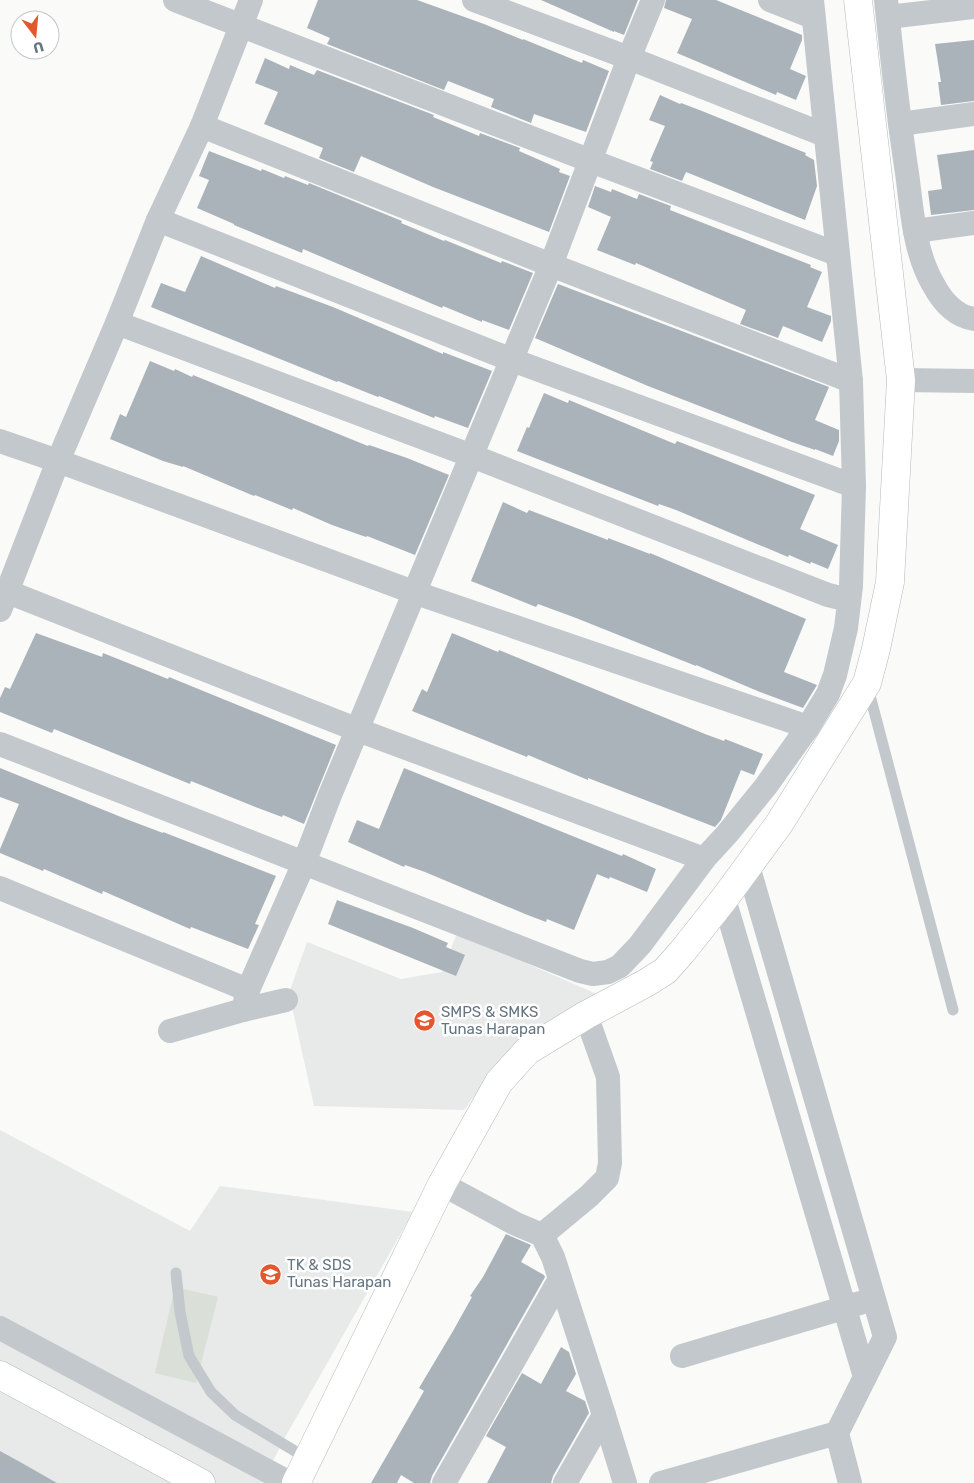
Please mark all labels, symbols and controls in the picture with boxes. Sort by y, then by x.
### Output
north arrow [10,10,60,60]
text: U [31,37,46,57]
place label: SMPS & SMKS Tunas Harapan [441,1003,545,1038]
school or university icon: SMPS & SMKS Tunas Harapan [413,1009,437,1033]
place label: TK & SDS Tunas Harapan [287,1256,391,1291]
school or university icon: TK & SDS Tunas Harapan [259,1262,283,1286]

